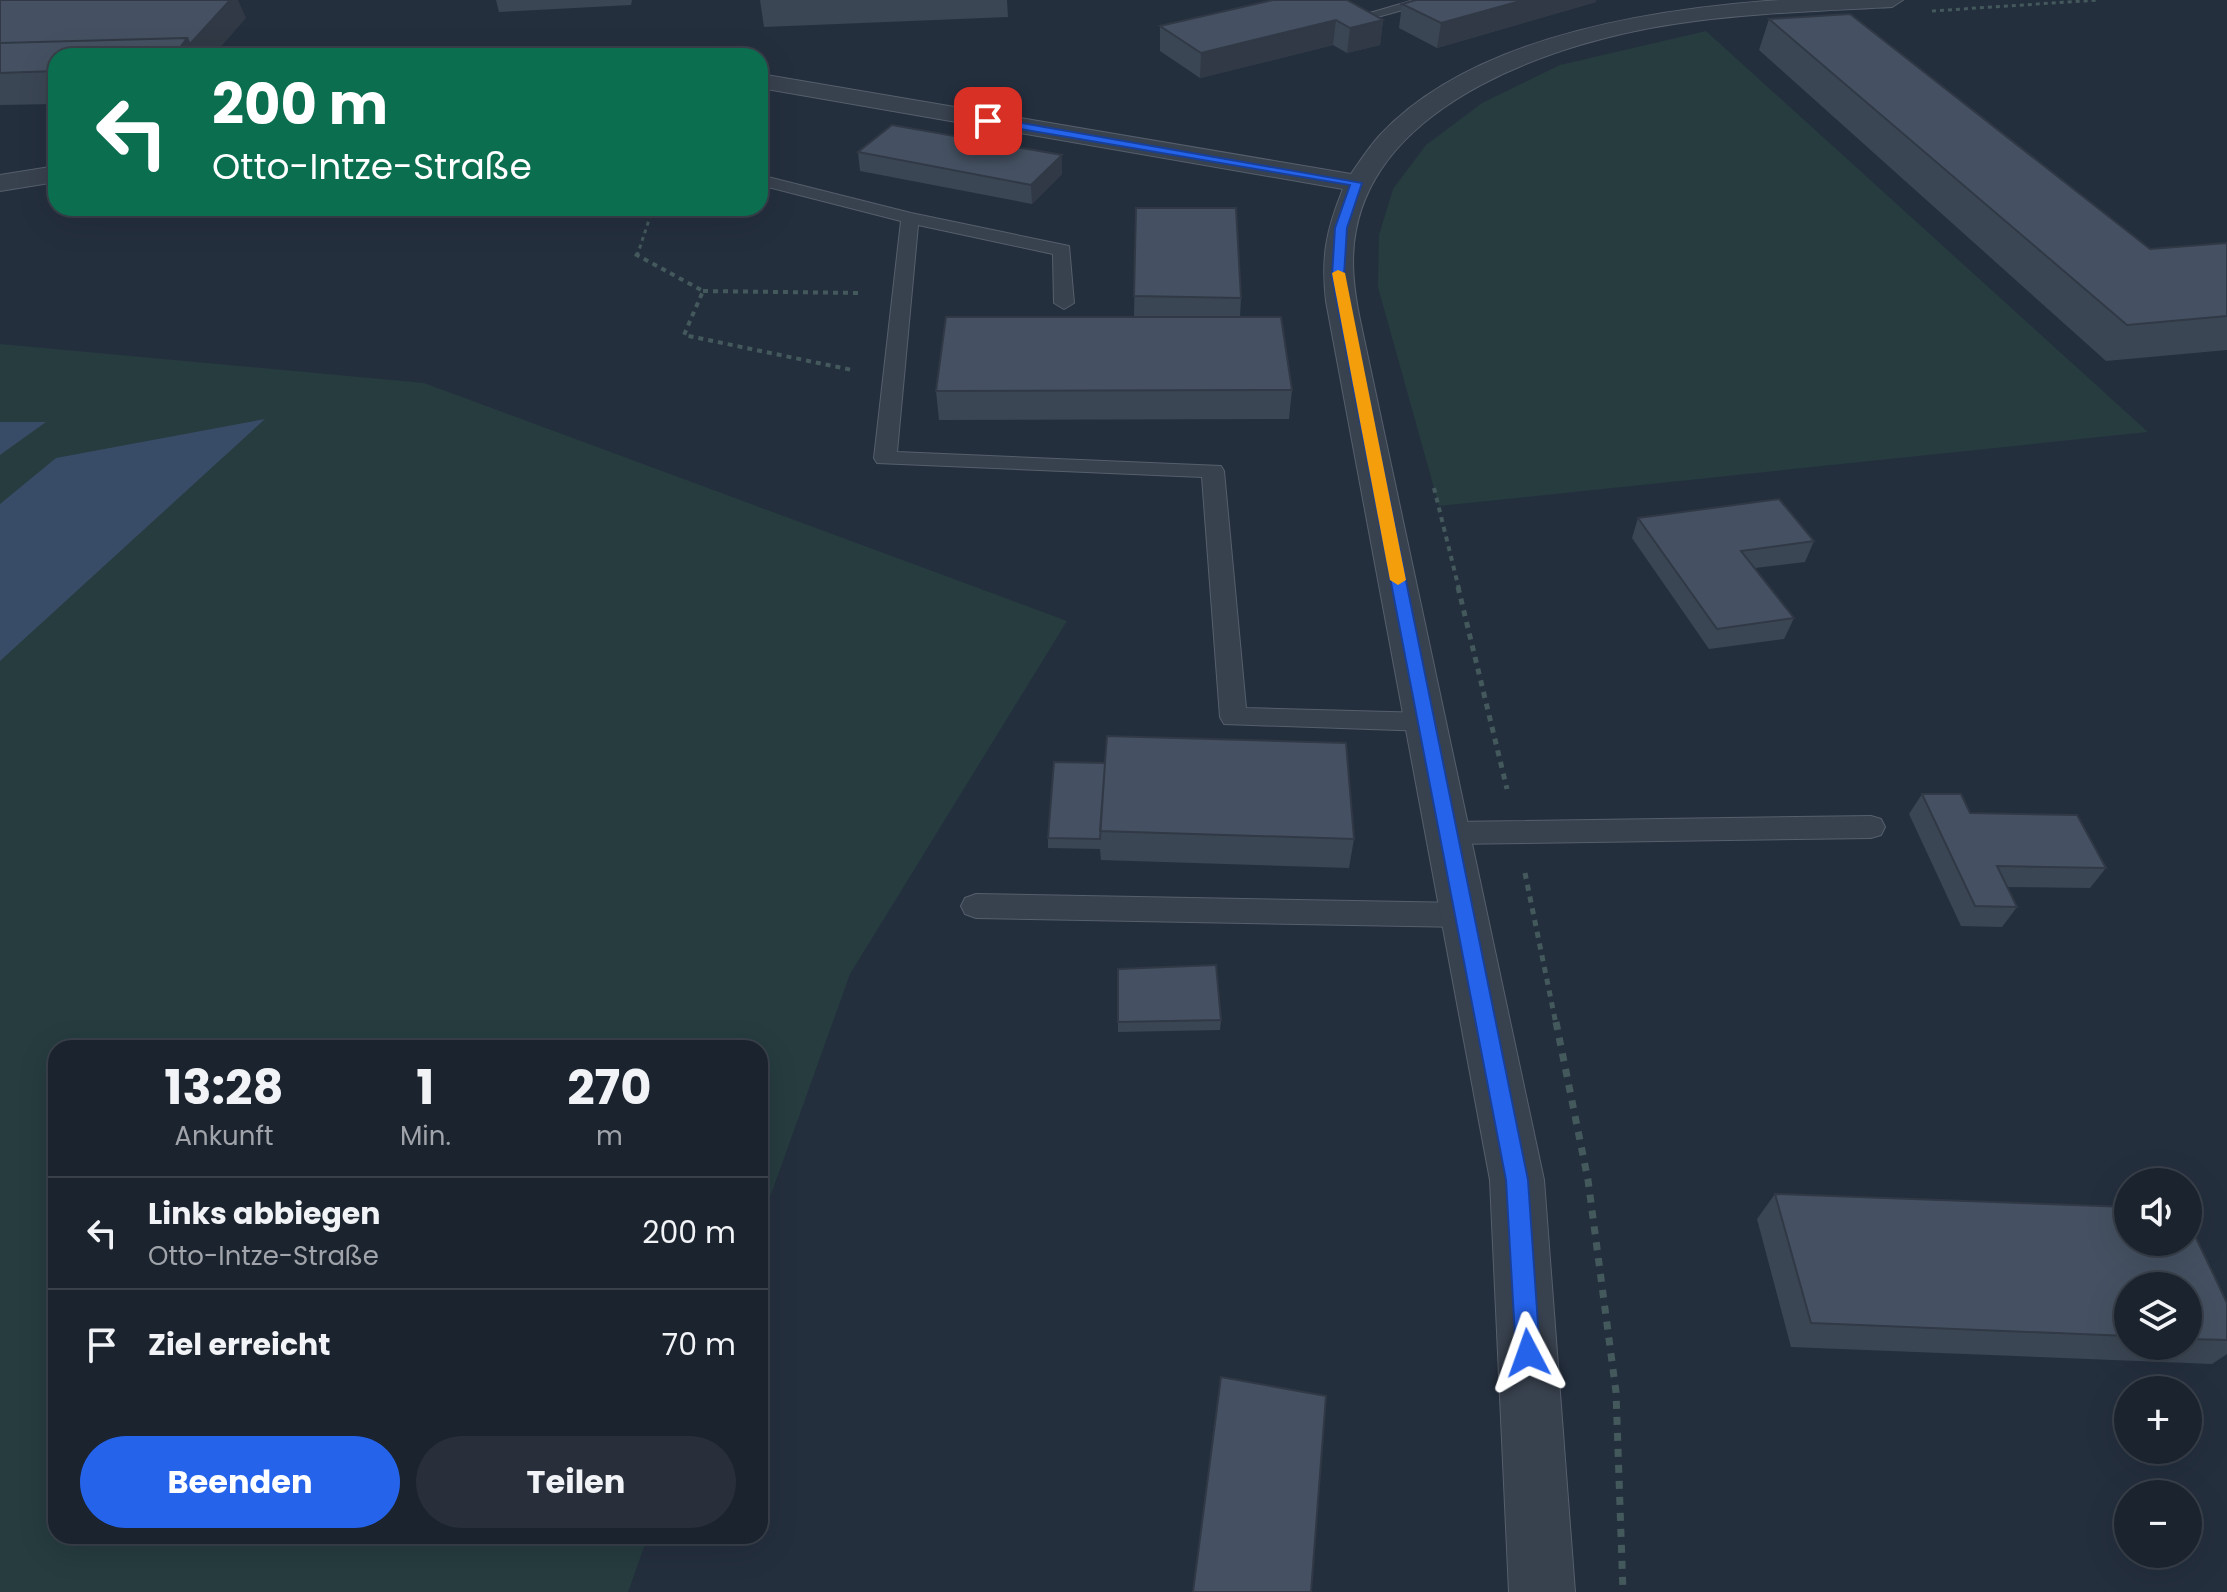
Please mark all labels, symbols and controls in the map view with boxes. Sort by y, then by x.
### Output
text: 200 m [212,65,388,144]
icon: left [80,80,184,184]
pin [954,87,1022,155]
icon: arrive [966,99,1010,143]
text: Otto-Intze-Straße [212,141,532,192]
text: 13:28 [164,1054,284,1121]
text: 1 [416,1054,434,1121]
text: 270 [567,1054,652,1121]
text: Ankunft [175,1118,273,1154]
text: Min. [400,1118,451,1154]
text: m [596,1118,623,1154]
map controls [2114,1168,2202,1568]
button: sound [2114,1168,2202,1256]
text: Links abbiegen [148,1192,381,1235]
icon: left [80,1211,124,1255]
text: 200 m [642,1211,736,1254]
text: Otto-Intze-Straße [148,1238,379,1274]
button: layers [2114,1272,2202,1360]
position arrow [1486,1311,1570,1395]
icon: arrive [80,1323,124,1367]
text: Ziel erreicht [148,1323,330,1366]
text: 70 m [662,1323,736,1366]
button: + [2114,1376,2202,1464]
button: Beenden [80,1436,400,1528]
button: Teilen [416,1436,736,1528]
button: − [2114,1480,2202,1568]

